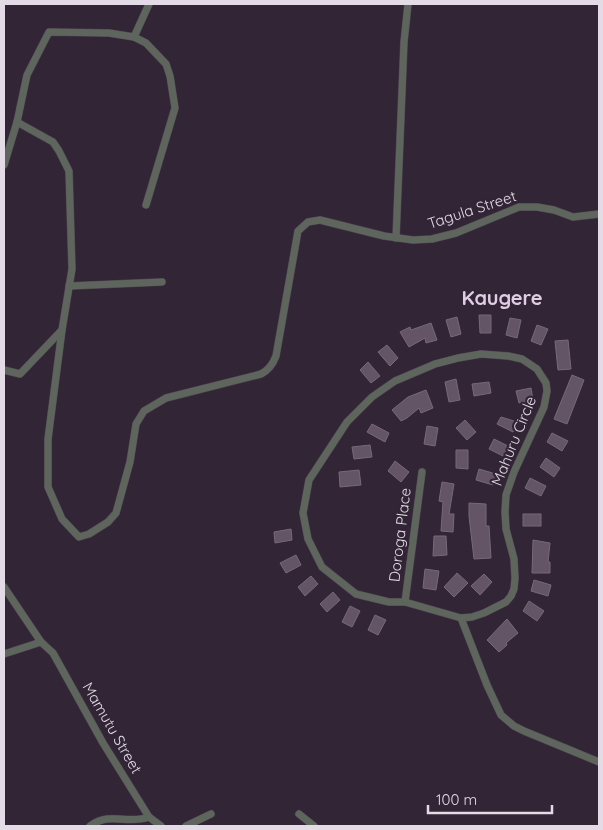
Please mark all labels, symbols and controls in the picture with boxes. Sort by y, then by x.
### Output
street label: Tagula Street [425,186,519,233]
district label: Kaugere [461,285,543,310]
street label: Mahuru Circle [487,393,540,488]
street label: Doroga Place [384,487,415,583]
street label: Mamutu Street [79,679,146,777]
scale bar [428,782,552,814]
text: 100 m [436,790,477,809]

